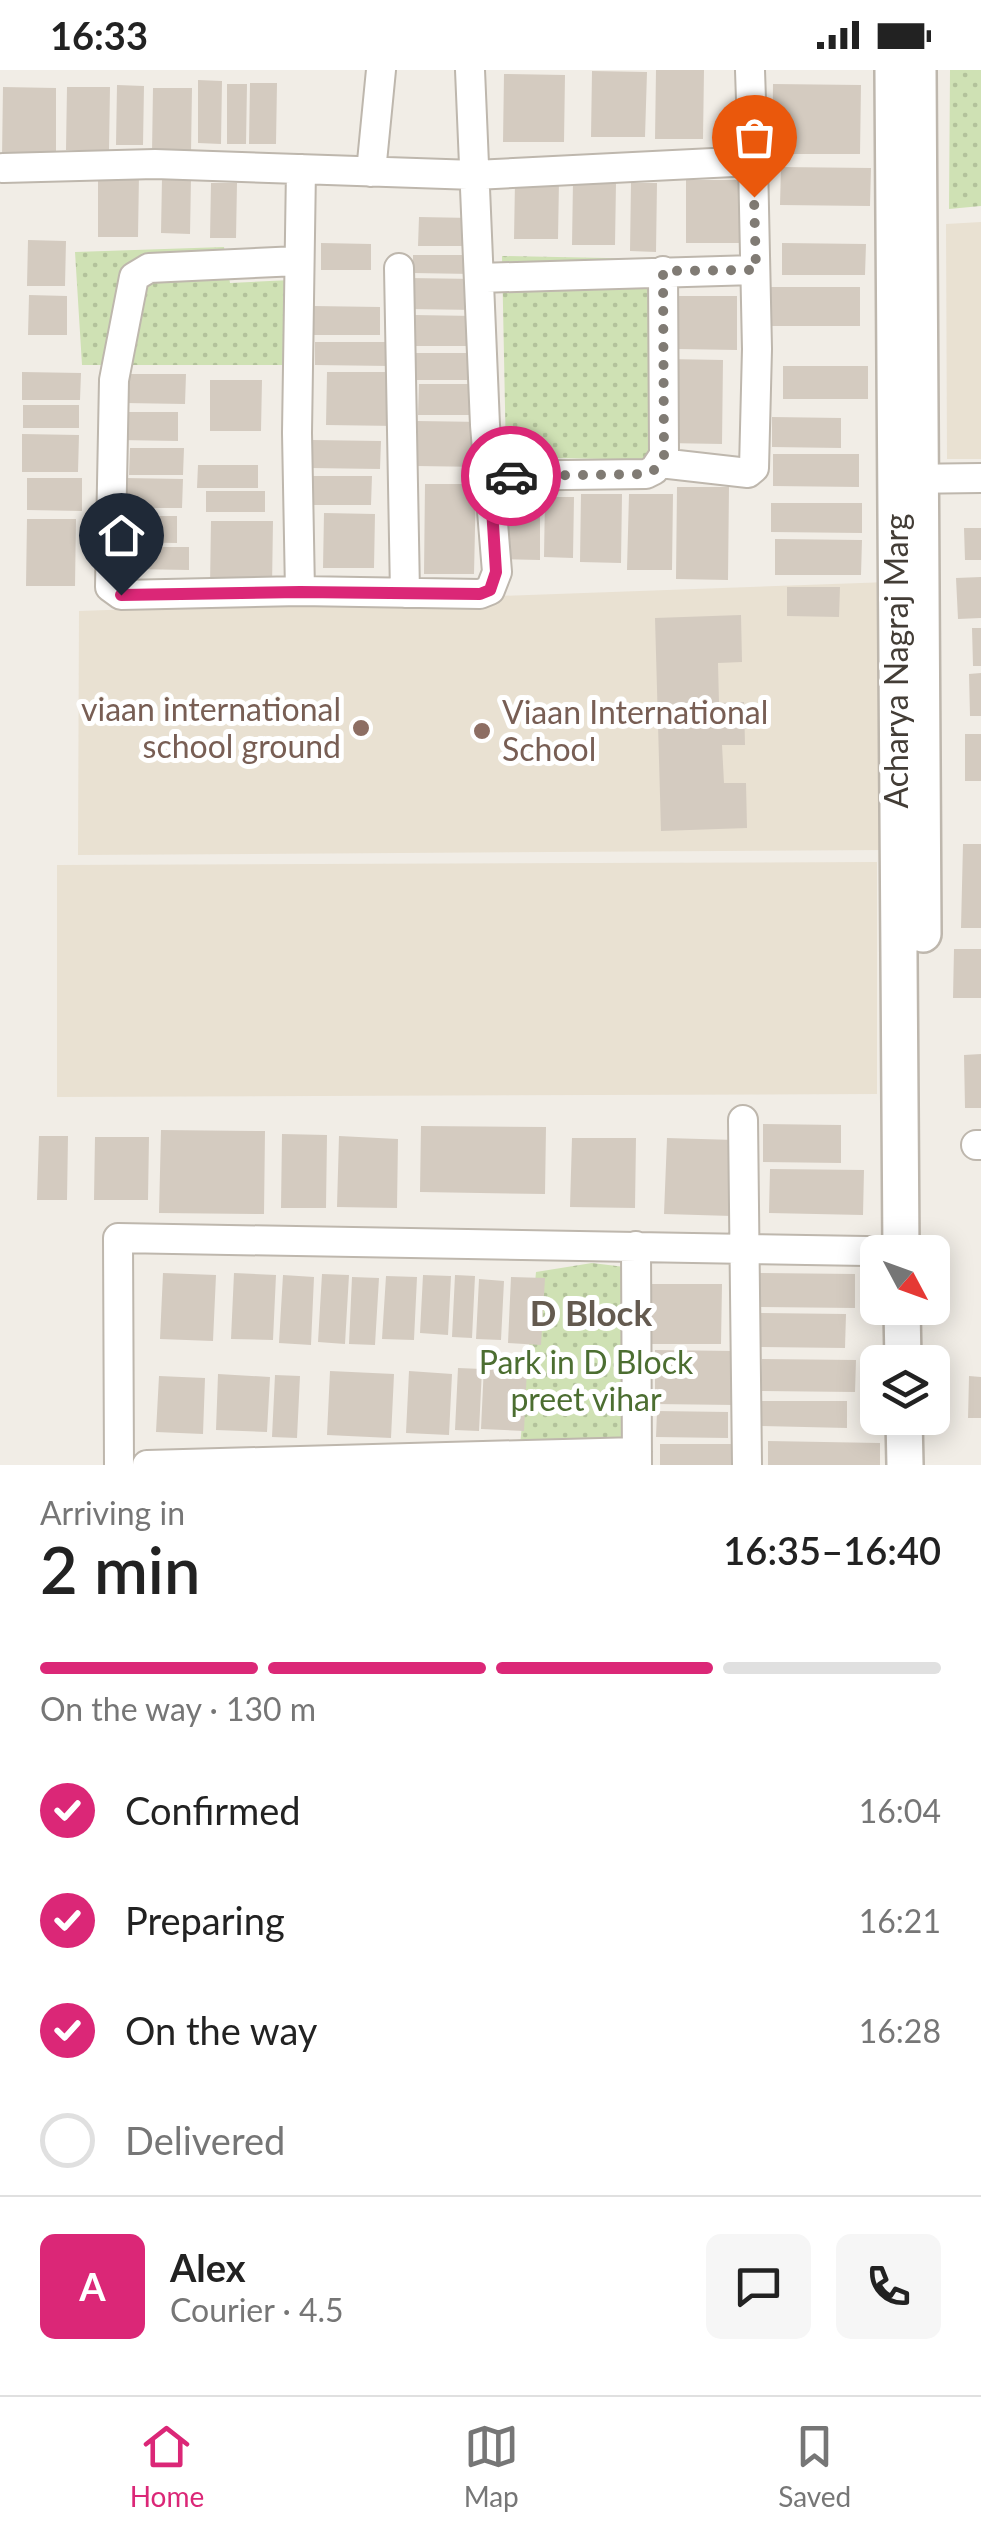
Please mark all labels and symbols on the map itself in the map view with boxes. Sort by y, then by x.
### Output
pin [712,95,797,198]
courier [461,426,561,526]
pin [79,493,164,596]
street label: Acharya Nagraj Marg [876,514,915,808]
place label: viaan international school ground [81,689,341,765]
place label: Viaan International School [502,692,768,768]
marker: viaan international school ground [350,717,372,739]
marker: Viaan International School [471,720,493,742]
north arrow [860,1235,950,1325]
district label: D Block [530,1291,652,1333]
park label: Park in D Block preet vihar [479,1342,694,1418]

